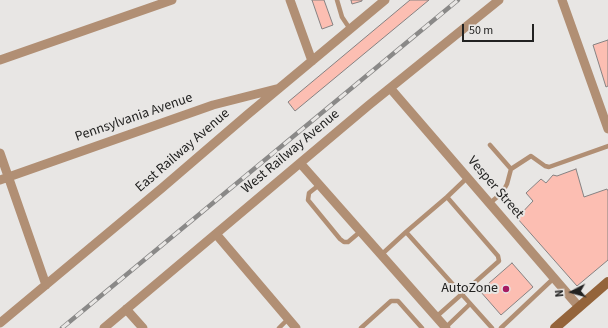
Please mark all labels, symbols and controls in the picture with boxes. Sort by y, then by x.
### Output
scale bar [464,16,536,42]
text: 50 m [469,22,493,39]
street label: Pennsylvania Avenue [73,90,195,146]
street label: East Railway Avenue [133,106,233,196]
street label: West Railway Avenue [239,106,343,198]
street label: Vesper Street [463,153,527,223]
north arrow [552,272,592,312]
place label: AutoZone [441,281,498,297]
marker: AutoZone [501,284,511,294]
text: N [552,289,567,298]

